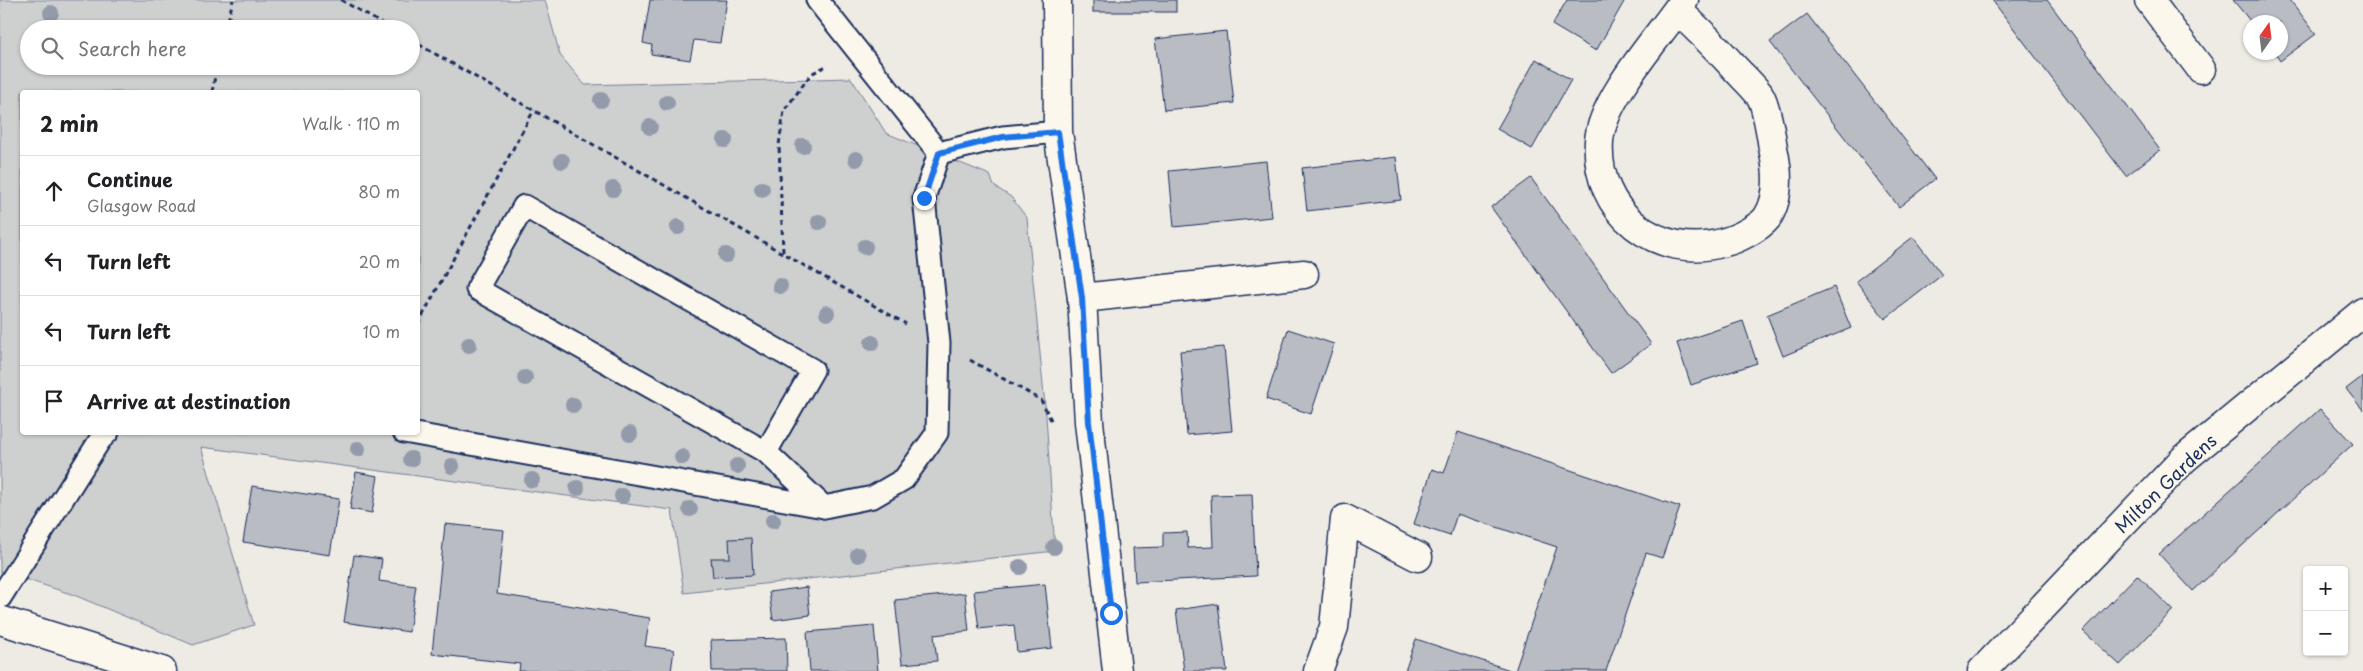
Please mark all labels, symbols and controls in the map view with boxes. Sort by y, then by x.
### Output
north arrow [2243,15,2288,60]
search box [20,20,420,75]
icon: search [38,34,66,62]
text: Search here [78,34,187,62]
text: 2 min [40,107,99,139]
text: Walk · 110 m [302,111,400,135]
text: Continue [87,165,173,193]
icon: ahead [40,177,68,205]
text: 80 m [358,179,400,203]
route end [913,187,936,210]
text: Glasgow Road [87,193,196,217]
icon: left [40,247,68,275]
text: Turn left [87,247,171,275]
text: 20 m [359,249,400,273]
icon: left [40,317,68,345]
text: Turn left [87,317,171,345]
text: 10 m [363,319,400,343]
icon: arrive [40,387,68,415]
text: Arrive at destination [87,387,291,415]
street label: Milton Gardens [2108,427,2222,539]
map controls [2303,566,2348,656]
button: + [2303,566,2348,611]
route start [1100,602,1123,625]
button: − [2303,611,2348,656]

